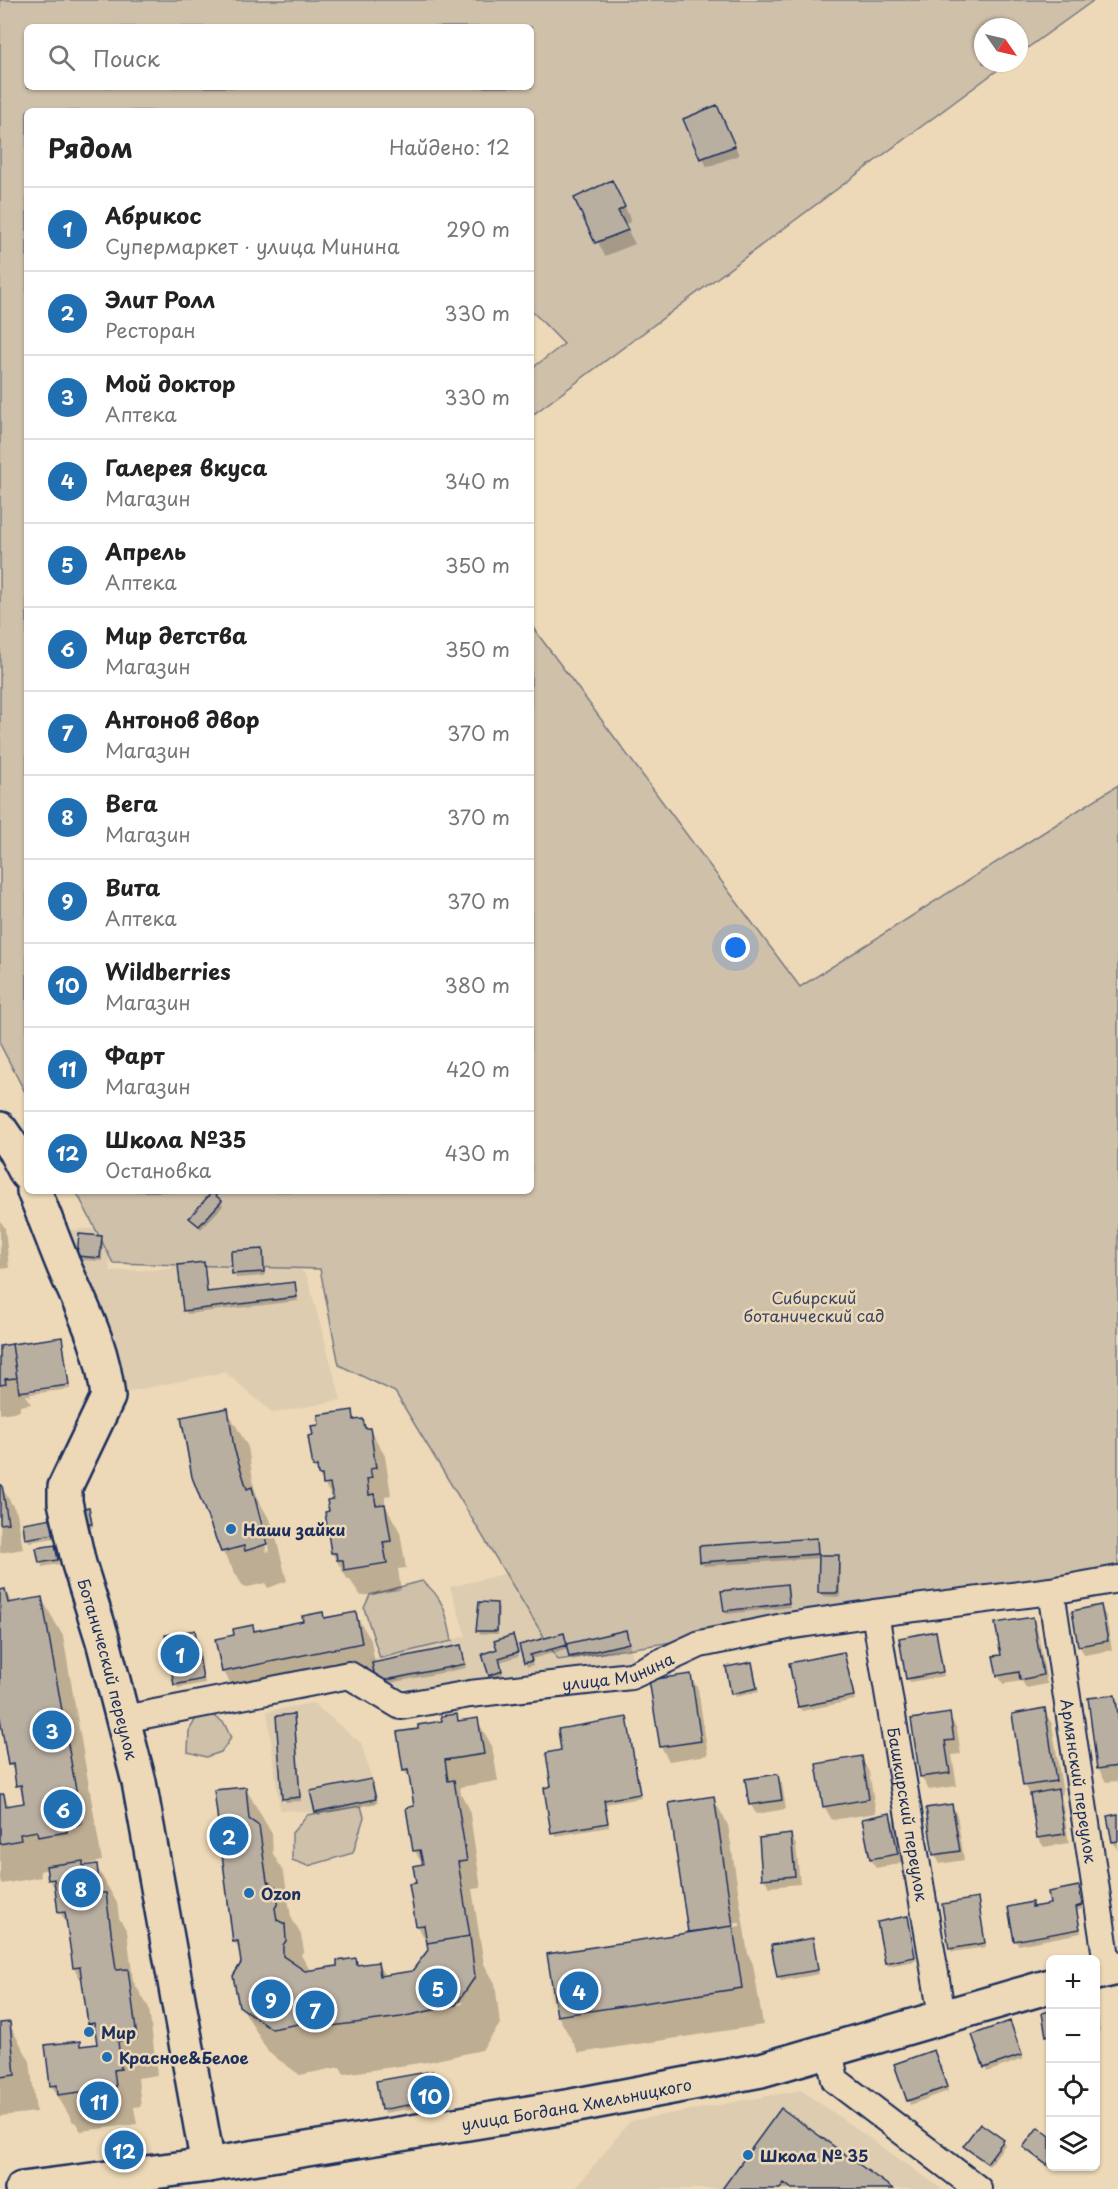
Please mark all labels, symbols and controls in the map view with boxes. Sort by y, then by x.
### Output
north arrow [974,18,1028,72]
search box [24,24,534,90]
icon: search [45,41,78,74]
text: Поиск [93,41,160,74]
text: Рядом [48,128,133,167]
text: Найдено: 12 [389,132,510,162]
text: Абрикос [105,198,202,231]
text: 1 [63,214,72,244]
text: 290 m [446,214,510,244]
text: Супермаркет · улица Минина [105,231,400,261]
text: Элит Ролл [105,282,215,315]
text: 2 [60,298,75,328]
text: 330 m [444,298,510,328]
text: Ресторан [105,315,196,345]
text: Мой доктор [105,366,236,399]
text: 3 [61,382,74,412]
text: 330 m [444,382,510,412]
text: Аптека [105,399,177,429]
text: Галерея вкуса [105,450,267,483]
text: 4 [61,466,74,496]
text: 340 m [445,466,510,496]
text: Магазин [105,483,191,513]
text: Апрель [105,534,186,567]
text: 5 [61,550,74,580]
text: 350 m [445,550,510,580]
text: Аптека [105,567,177,597]
text: Мир детства [105,618,247,651]
text: 6 [60,634,75,664]
text: 350 m [445,634,510,664]
text: Магазин [105,651,191,681]
text: Антонов двор [105,702,260,735]
text: 7 [62,718,73,748]
text: 370 m [447,718,510,748]
text: Магазин [105,735,191,765]
text: Вега [105,786,158,819]
text: 8 [61,802,74,832]
text: 370 m [447,802,510,832]
text: Магазин [105,819,191,849]
text: Вита [105,870,160,903]
text: 9 [62,886,73,916]
text: 370 m [447,886,510,916]
text: Аптека [105,903,177,933]
your location [721,933,750,962]
text: Wildberries [105,954,231,987]
text: 10 [55,970,80,1000]
text: 380 m [444,970,510,1000]
text: Магазин [105,987,191,1017]
text: Фарт [105,1038,164,1071]
text: 11 [58,1054,77,1084]
text: 420 m [446,1054,510,1084]
text: Магазин [105,1071,191,1101]
text: Школа №35 [105,1122,247,1155]
text: 12 [56,1138,79,1168]
text: 430 m [445,1138,510,1168]
text: Остановка [105,1155,211,1185]
park label: Сибирский ботанический сад [744,1285,884,1327]
place label: Наши зайки [243,1517,345,1541]
marker: Наши зайки [224,1522,238,1536]
street label: Ботанический переулок [72,1575,145,1763]
pin: 1 [160,1632,200,1676]
street label: улица Минина [561,1646,677,1696]
street label: Армянский переулок [1055,1697,1104,1865]
pin: 3 [32,1708,72,1752]
street label: Башкирский переулок [882,1725,935,1904]
pin: 6 [44,1786,82,1832]
pin: 2 [210,1814,248,1858]
pin: 8 [62,1866,100,1910]
place label: Ozon [261,1881,301,1905]
marker: Ozon [242,1886,256,1900]
map controls [1046,1955,1100,2171]
button: + [1046,1955,1100,2009]
pin: 5 [418,1966,458,2010]
pin: 4 [560,1968,598,2014]
pin: 9 [252,1976,290,2022]
pin: 7 [296,1988,334,2032]
button: − [1046,2009,1100,2063]
place label: Мир [101,2020,136,2044]
marker: Мир [82,2025,96,2039]
place label: Красное&Белое [119,2045,249,2069]
marker: Красное&Белое [100,2050,114,2064]
button: locate [1046,2063,1100,2117]
street label: улица Богдана Хмельницкого [459,2071,694,2136]
pin: 10 [410,2072,450,2118]
pin: 11 [80,2078,118,2124]
button: layers [1046,2117,1100,2171]
pin: 12 [104,2128,144,2172]
place label: Школа № 35 [760,2143,868,2167]
marker: Школа № 35 [741,2148,755,2162]

